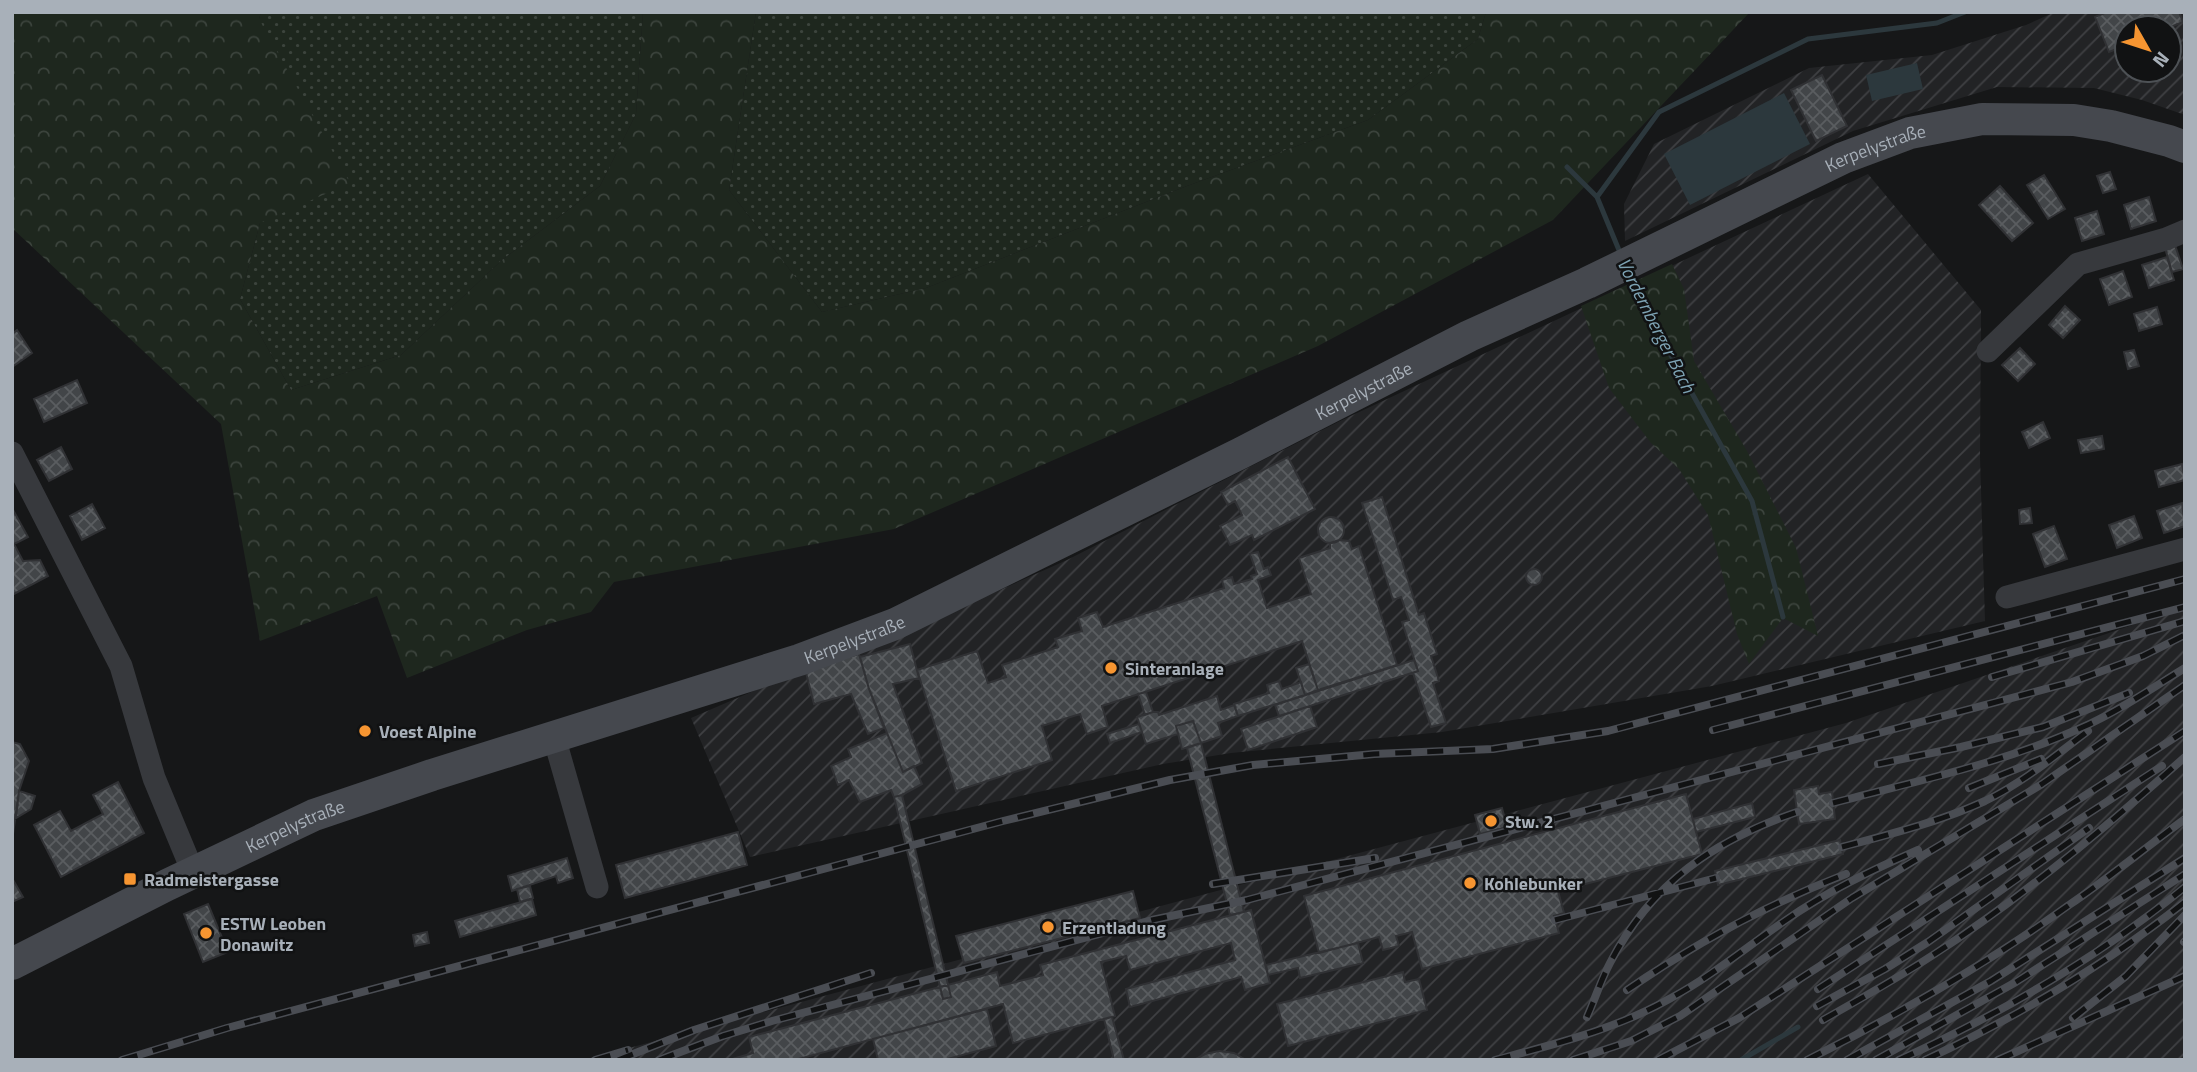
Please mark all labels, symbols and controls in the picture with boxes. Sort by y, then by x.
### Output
north arrow [2113,14,2183,84]
text: N [2146,46,2177,74]
street label: Kerpelystraße [1820,117,1928,178]
water label: Vordernberger Bach [1610,252,1704,398]
street label: Kerpelystraße [1310,354,1417,426]
street label: Kerpelystraße [800,608,910,671]
place label: Sinteranlage [1125,655,1224,682]
marker: Sinteranlage [1103,660,1119,676]
place label: Voest Alpine [379,718,476,745]
marker: Voest Alpine [357,723,373,739]
street label: Kerpelystraße [241,792,348,859]
place label: Stw. 2 [1505,808,1554,835]
marker: Stw. 2 [1483,813,1499,829]
place label: Radmeistergasse [144,866,279,893]
place label: Kohlebunker [1484,870,1583,897]
marker: Radmeistergasse [122,871,138,887]
marker: Kohlebunker [1462,875,1478,891]
place label: ESTW Leoben Donawitz [220,910,326,958]
place label: Erzentladung [1062,914,1166,941]
marker: Erzentladung [1040,919,1056,935]
marker: ESTW Leoben Donawitz [198,925,214,941]

